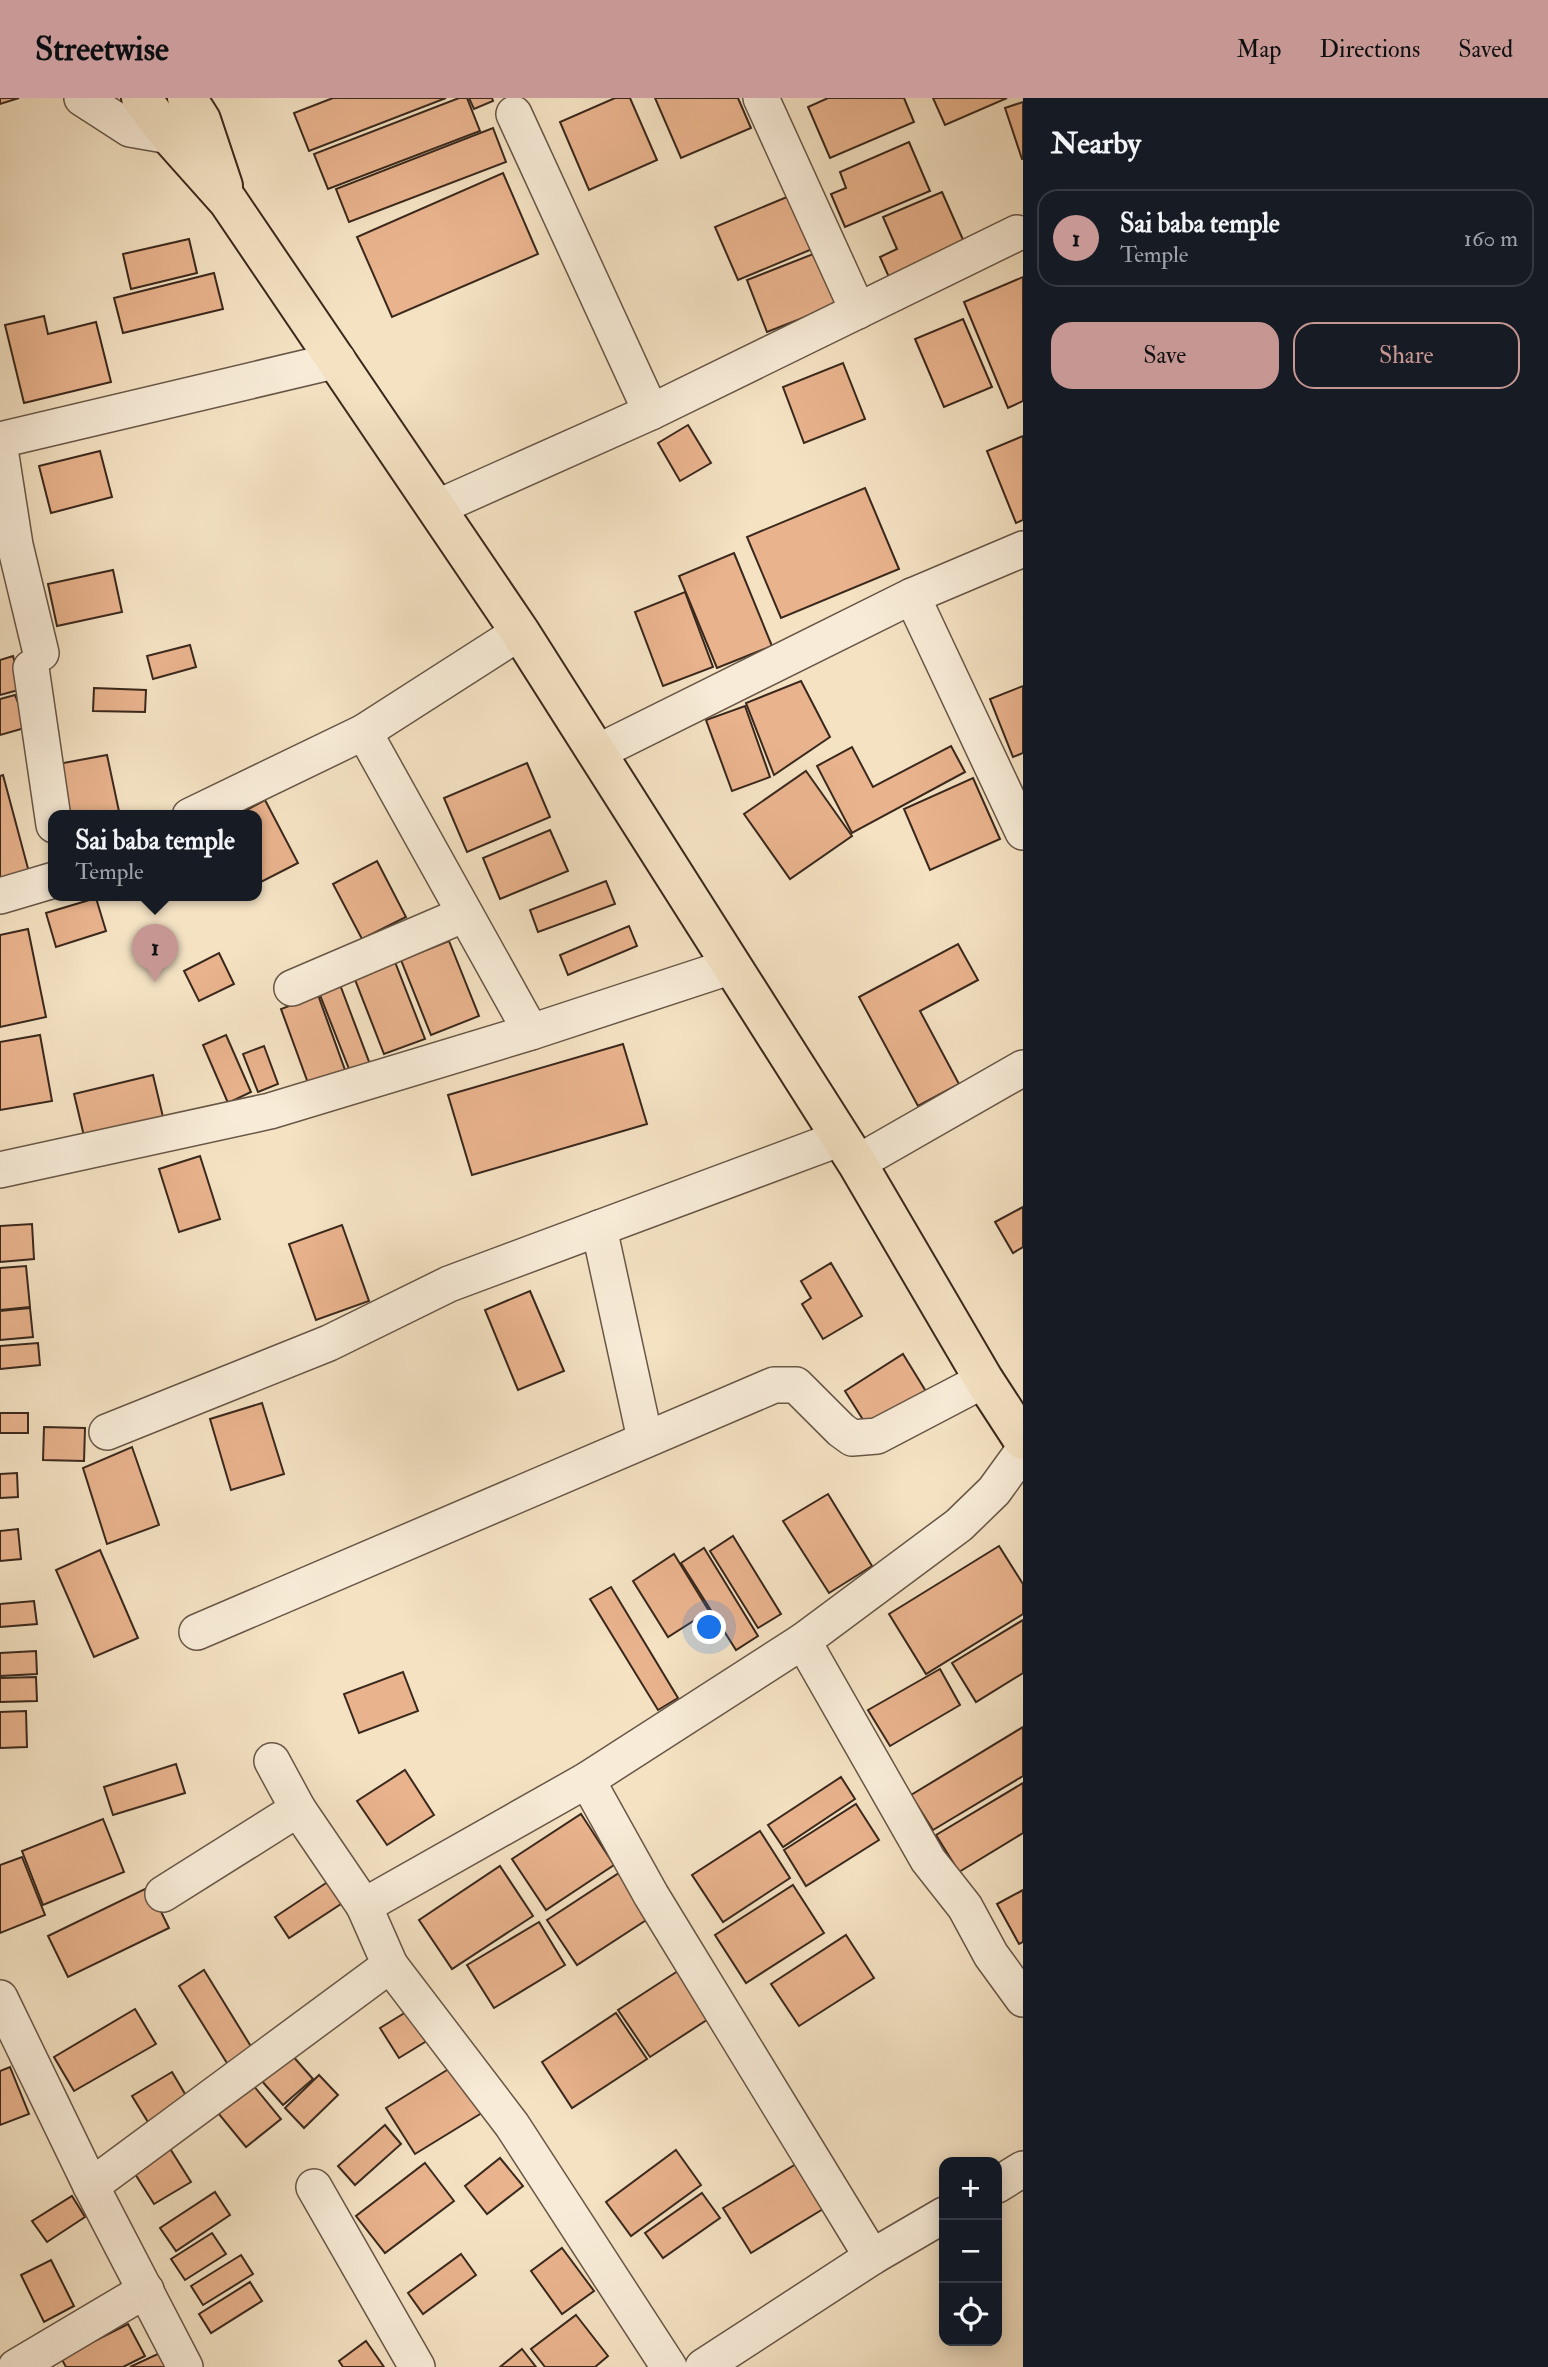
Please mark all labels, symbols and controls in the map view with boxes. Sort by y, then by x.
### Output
text: Streetwise [35,29,169,70]
text: Map [1236,34,1281,65]
text: Directions [1319,34,1420,65]
text: Saved [1458,34,1513,65]
text: Nearby [1051,125,1141,162]
text: Sai baba temple [1120,208,1280,240]
text: 1 [1072,224,1080,253]
text: 160 m [1464,224,1518,253]
text: Temple [1120,240,1188,269]
button: Save [1051,322,1279,389]
button: Share [1293,322,1520,389]
popup [48,810,262,901]
text: Sai baba temple [75,825,235,857]
text: Temple [75,857,144,886]
pin: 1 [132,924,178,982]
your location [692,1610,726,1644]
map controls [939,2157,1002,2346]
button: + [939,2157,1002,2220]
button: − [939,2220,1002,2283]
button: locate [939,2283,1002,2346]

